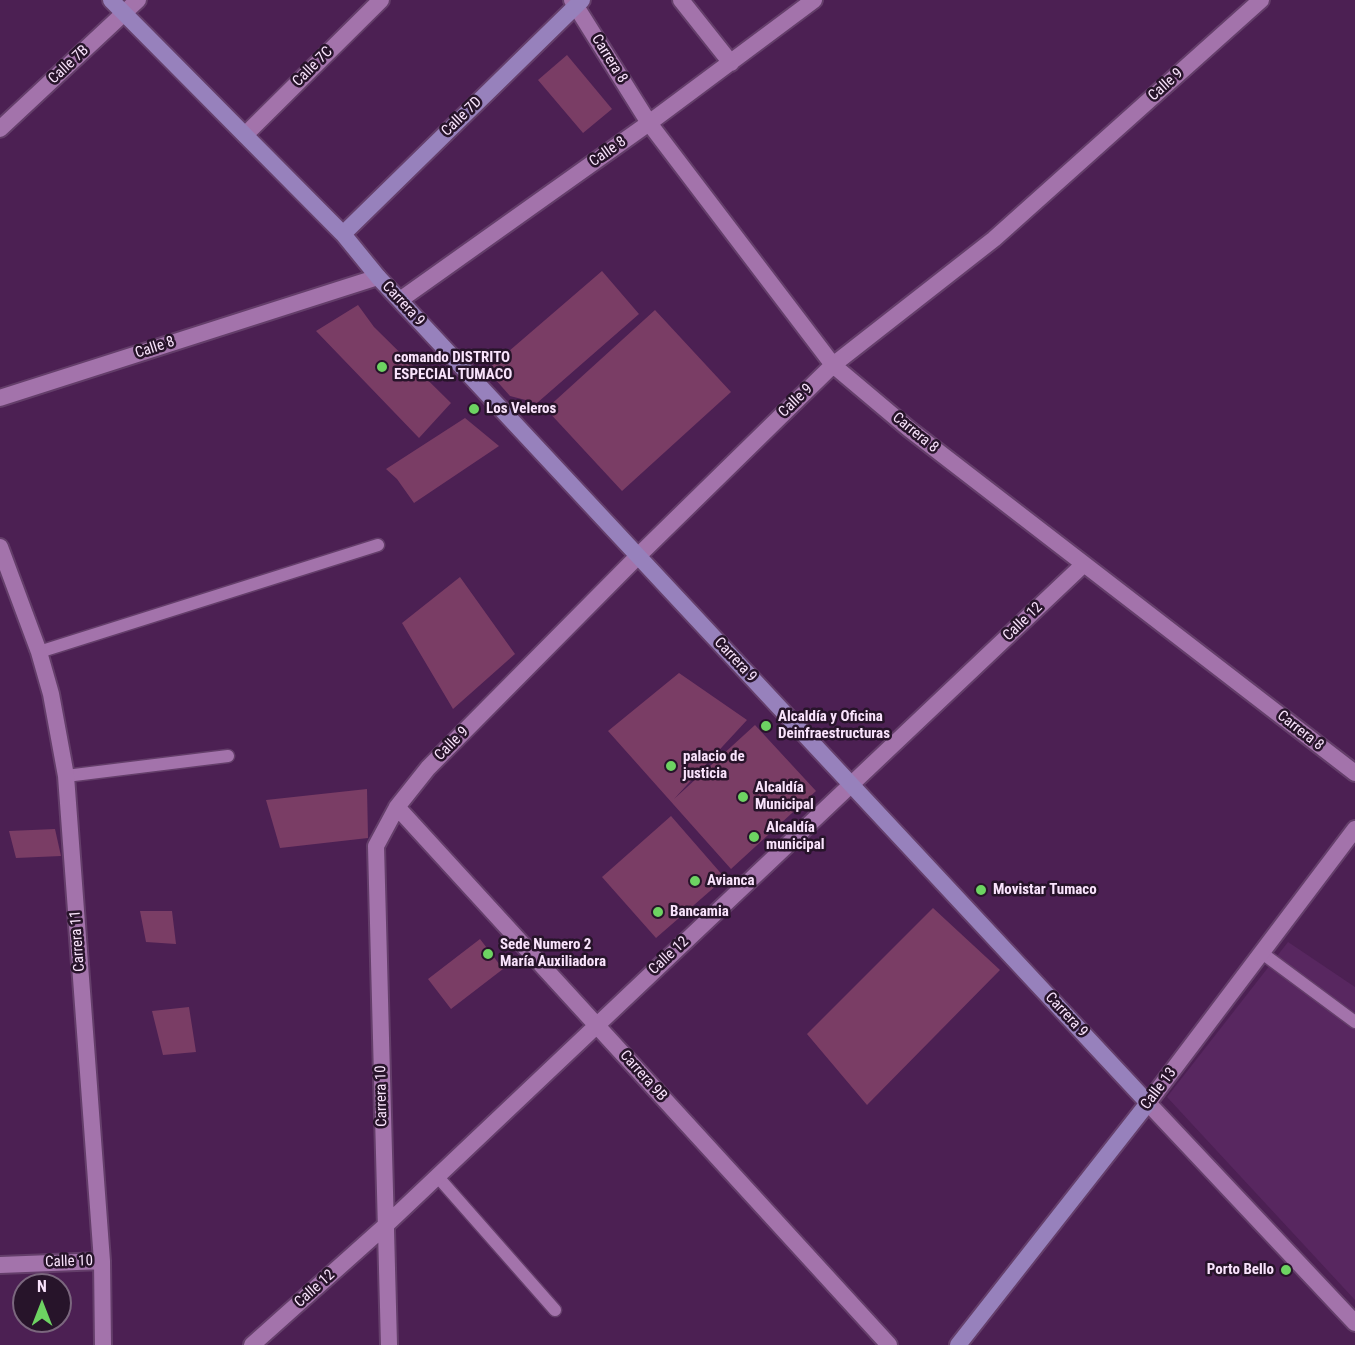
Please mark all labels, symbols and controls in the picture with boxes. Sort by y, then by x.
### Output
street label: Carrera 8 [587,31,631,87]
street label: Calle 7B [45,42,93,88]
street label: Calle 7C [289,43,337,91]
street label: Calle 9 [1145,65,1187,105]
street label: Calle 7D [438,94,486,140]
street label: Calle 8 [586,133,630,171]
street label: Carrera 9 [378,278,428,330]
street label: Calle 8 [133,333,177,363]
place label: comando DISTRITO ESPECIAL TUMACO [394,349,512,384]
marker: comando DISTRITO ESPECIAL TUMACO [375,360,389,374]
street label: Calle 9 [775,380,817,422]
place label: Los Veleros [486,400,556,418]
marker: Los Veleros [467,402,481,416]
street label: Carrera 8 [888,409,942,457]
street label: Calle 12 [1000,599,1046,645]
street label: Carrera 9 [710,634,760,686]
street label: Carrera 8 [1273,707,1327,755]
place label: Alcaldía y Oficina Deinfraestructuras [778,708,890,743]
marker: Alcaldía y Oficina Deinfraestructuras [759,719,773,733]
street label: Calle 9 [431,723,473,765]
place label: palacio de justicia [683,748,745,783]
marker: palacio de justicia [664,759,678,773]
place label: Alcaldía Municipal [755,779,814,814]
marker: Alcaldía Municipal [736,790,750,804]
place label: Alcaldía municipal [766,819,825,854]
marker: Alcaldía municipal [747,830,761,844]
place label: Avianca [707,872,755,890]
marker: Avianca [688,874,702,888]
place label: Movistar Tumaco [993,881,1097,899]
marker: Movistar Tumaco [974,883,988,897]
place label: Bancamia [670,903,729,921]
marker: Bancamia [651,905,665,919]
street label: Carrera 11 [67,910,89,972]
street label: Calle 12 [645,933,693,979]
place label: Sede Numero 2 María Auxiliadora [500,936,606,971]
marker: Sede Numero 2 María Auxiliadora [481,947,495,961]
street label: Carrera 9 [1041,989,1091,1041]
street label: Carrera 9B [615,1047,671,1105]
street label: Calle 13 [1137,1064,1181,1114]
street label: Carrera 10 [372,1065,392,1127]
street label: Calle 10 [45,1252,93,1272]
place label: Porto Bello [1207,1261,1274,1279]
marker: Porto Bello [1279,1263,1293,1277]
street label: Calle 12 [291,1266,339,1312]
north arrow [12,1273,72,1333]
text: N [37,1277,47,1296]

